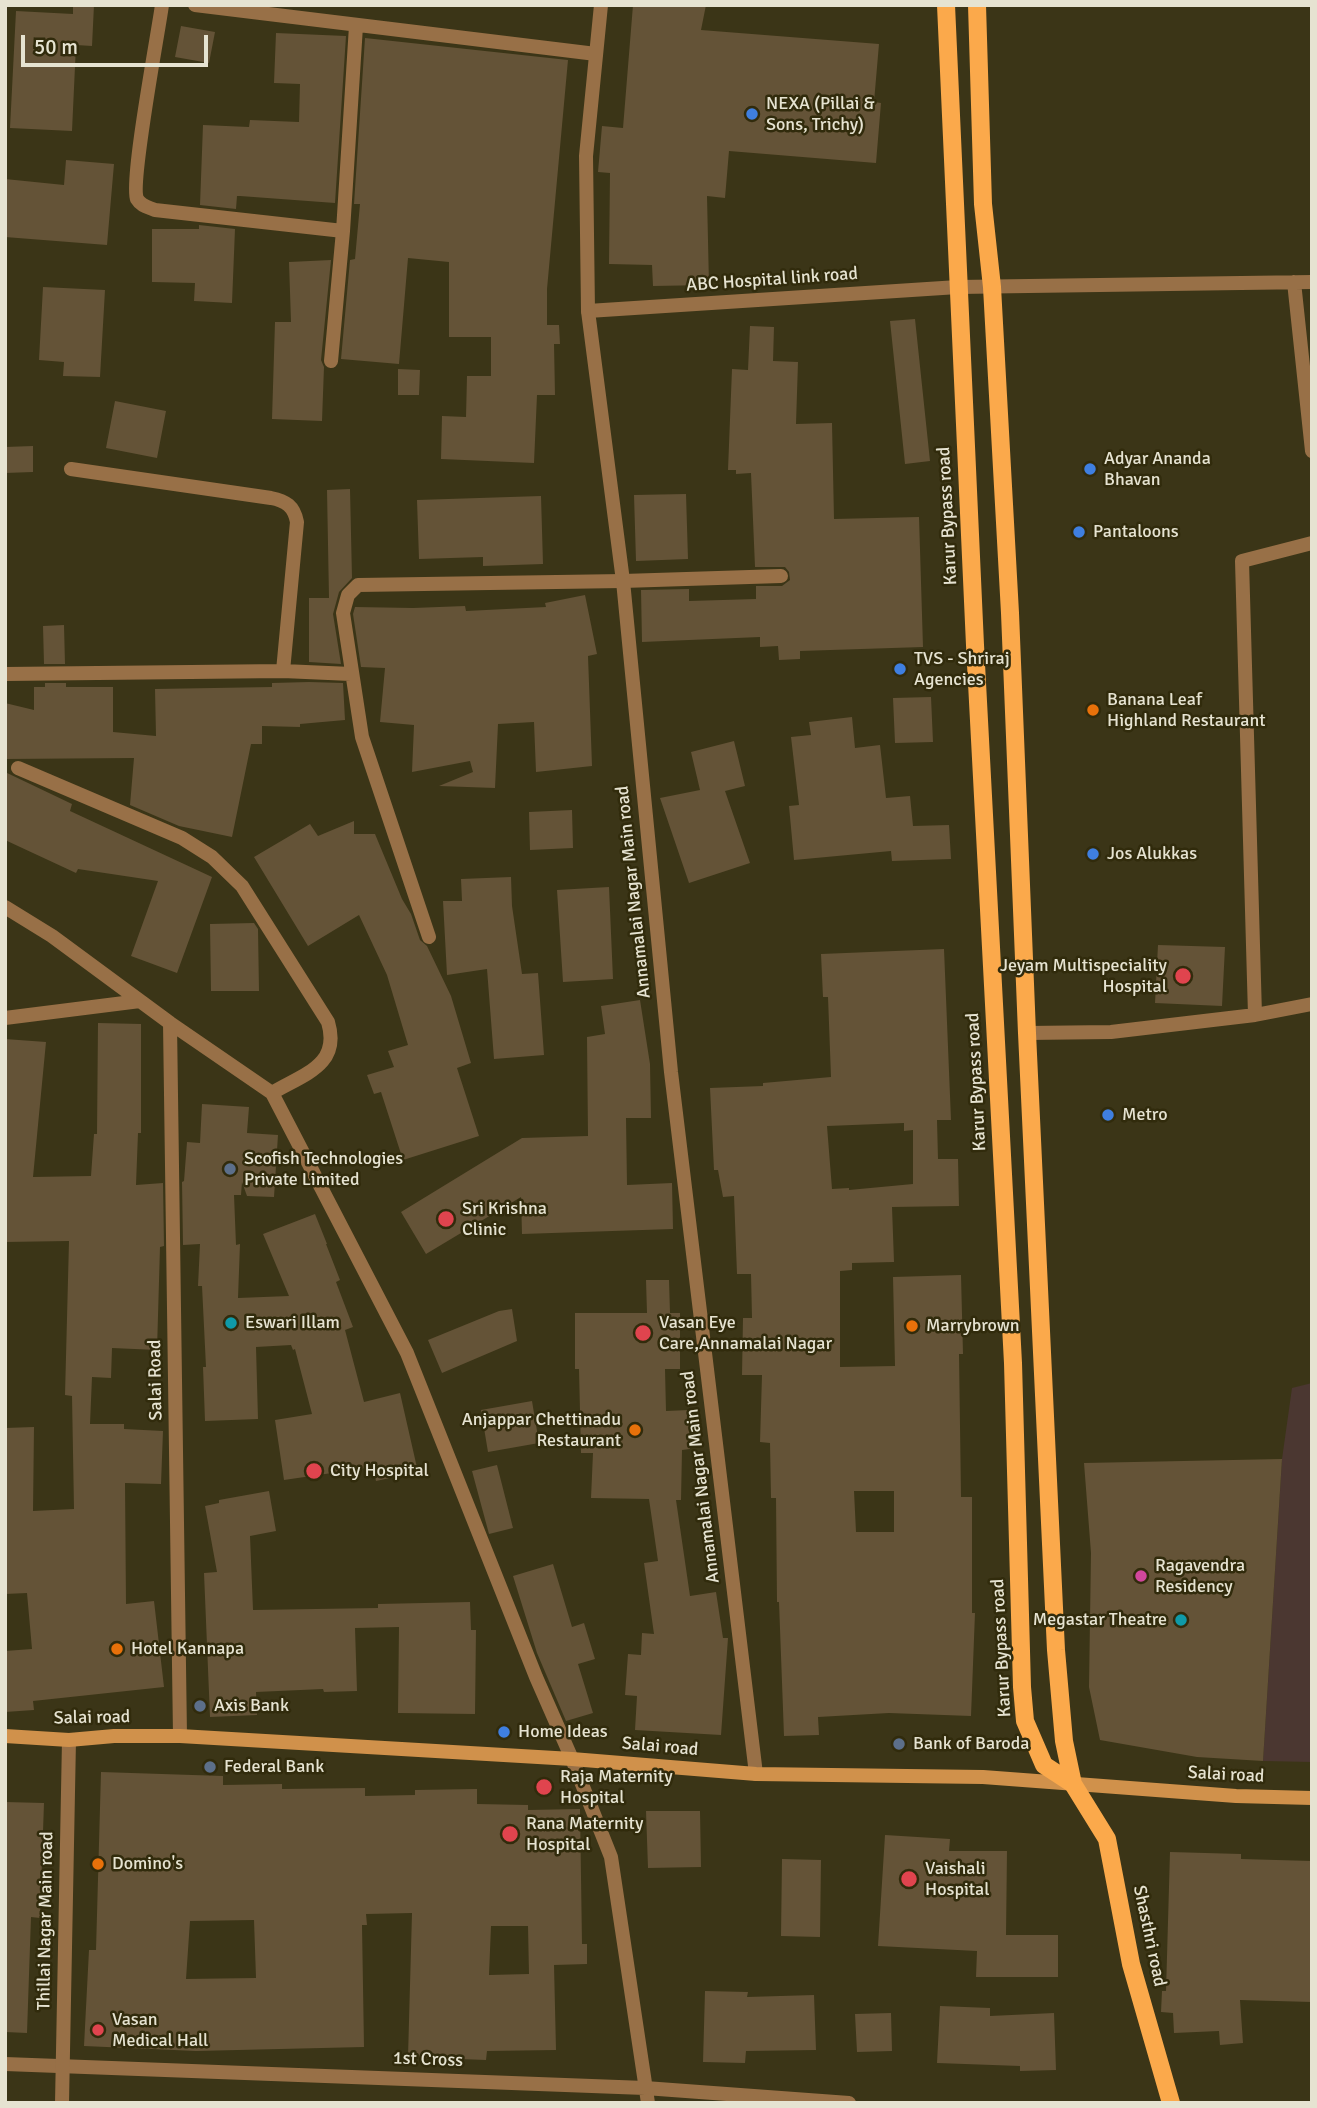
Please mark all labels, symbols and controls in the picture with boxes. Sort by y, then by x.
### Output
scale bar [24,21,212,65]
text: 50 m [34,34,78,60]
place label: NEXA (Pillai & Sons, Trichy) [766,93,875,136]
marker: NEXA (Pillai & Sons, Trichy) [744,106,760,122]
street label: ABC Hospital link road [685,263,859,297]
street label: Karur Bypass road [934,446,962,586]
place label: Adyar Ananda Bhavan [1104,448,1211,490]
marker: Adyar Ananda Bhavan [1082,461,1098,477]
place label: Pantaloons [1093,521,1179,543]
marker: Pantaloons [1071,524,1087,540]
place label: TVS - Shriraj Agencies [914,648,1010,690]
marker: TVS - Shriraj Agencies [892,661,908,677]
place label: Banana Leaf Highland Restaurant [1107,689,1266,732]
marker: Banana Leaf Highland Restaurant [1085,702,1101,718]
street label: Annamalai Nagar Main road [612,785,656,999]
place label: Jos Alukkas [1107,843,1197,865]
marker: Jos Alukkas [1085,846,1101,862]
place label: Jeyam Multispeciality Hospital [1000,955,1167,998]
marker: Jeyam Multispeciality Hospital [1173,966,1193,986]
street label: Karur Bypass road [963,1012,991,1152]
place label: Metro [1122,1104,1167,1126]
marker: Metro [1100,1107,1116,1123]
place label: Scofish Technologies Private Limited [244,1148,403,1190]
marker: Scofish Technologies Private Limited [222,1161,238,1177]
place label: Sri Krishna Clinic [462,1198,547,1240]
marker: Sri Krishna Clinic [436,1209,456,1229]
place label: Eswari Illam [245,1312,340,1334]
place label: Vasan Eye Care,Annamalai Nagar [659,1312,832,1354]
marker: Eswari Illam [223,1315,239,1331]
place label: Marrybrown [926,1315,1020,1337]
marker: Marrybrown [904,1318,920,1334]
marker: Vasan Eye Care,Annamalai Nagar [633,1323,653,1343]
street label: Salai Road [144,1339,168,1421]
street label: Annamalai Nagar Main road [677,1370,725,1584]
place label: Anjappar Chettinadu Restaurant [462,1409,621,1452]
marker: Anjappar Chettinadu Restaurant [627,1422,643,1438]
place label: City Hospital [330,1460,429,1482]
marker: City Hospital [304,1461,324,1481]
place label: Ragavendra Residency [1155,1555,1245,1598]
marker: Ragavendra Residency [1133,1568,1149,1584]
street label: Karur Bypass road [988,1578,1016,1718]
place label: Megastar Theatre [1033,1609,1167,1631]
marker: Megastar Theatre [1173,1612,1189,1628]
place label: Hotel Kannapa [131,1638,244,1660]
marker: Hotel Kannapa [109,1641,125,1657]
place label: Axis Bank [214,1695,289,1717]
marker: Axis Bank [192,1698,208,1714]
street label: Salai road [53,1707,131,1729]
place label: Home Ideas [518,1721,608,1743]
marker: Home Ideas [496,1724,512,1740]
street label: Salai road [621,1733,699,1761]
place label: Bank of Baroda [913,1733,1029,1755]
marker: Bank of Baroda [891,1736,907,1752]
place label: Federal Bank [224,1756,324,1778]
marker: Federal Bank [202,1759,218,1775]
street label: Salai road [1187,1762,1265,1788]
place label: Raja Maternity Hospital [560,1766,673,1809]
marker: Raja Maternity Hospital [534,1777,554,1797]
place label: Rana Maternity Hospital [526,1813,643,1856]
marker: Rana Maternity Hospital [500,1824,520,1844]
street label: Thillai Nagar Main road [34,1831,58,2011]
place label: Domino's [112,1853,183,1875]
marker: Domino's [90,1856,106,1872]
place label: Vaishali Hospital [925,1858,989,1900]
marker: Vaishali Hospital [899,1869,919,1889]
street label: Shasthri road [1128,1883,1170,1989]
place label: Vasan Medical Hall [112,2009,208,2052]
marker: Vasan Medical Hall [90,2022,106,2038]
street label: 1st Cross [393,2048,463,2072]

